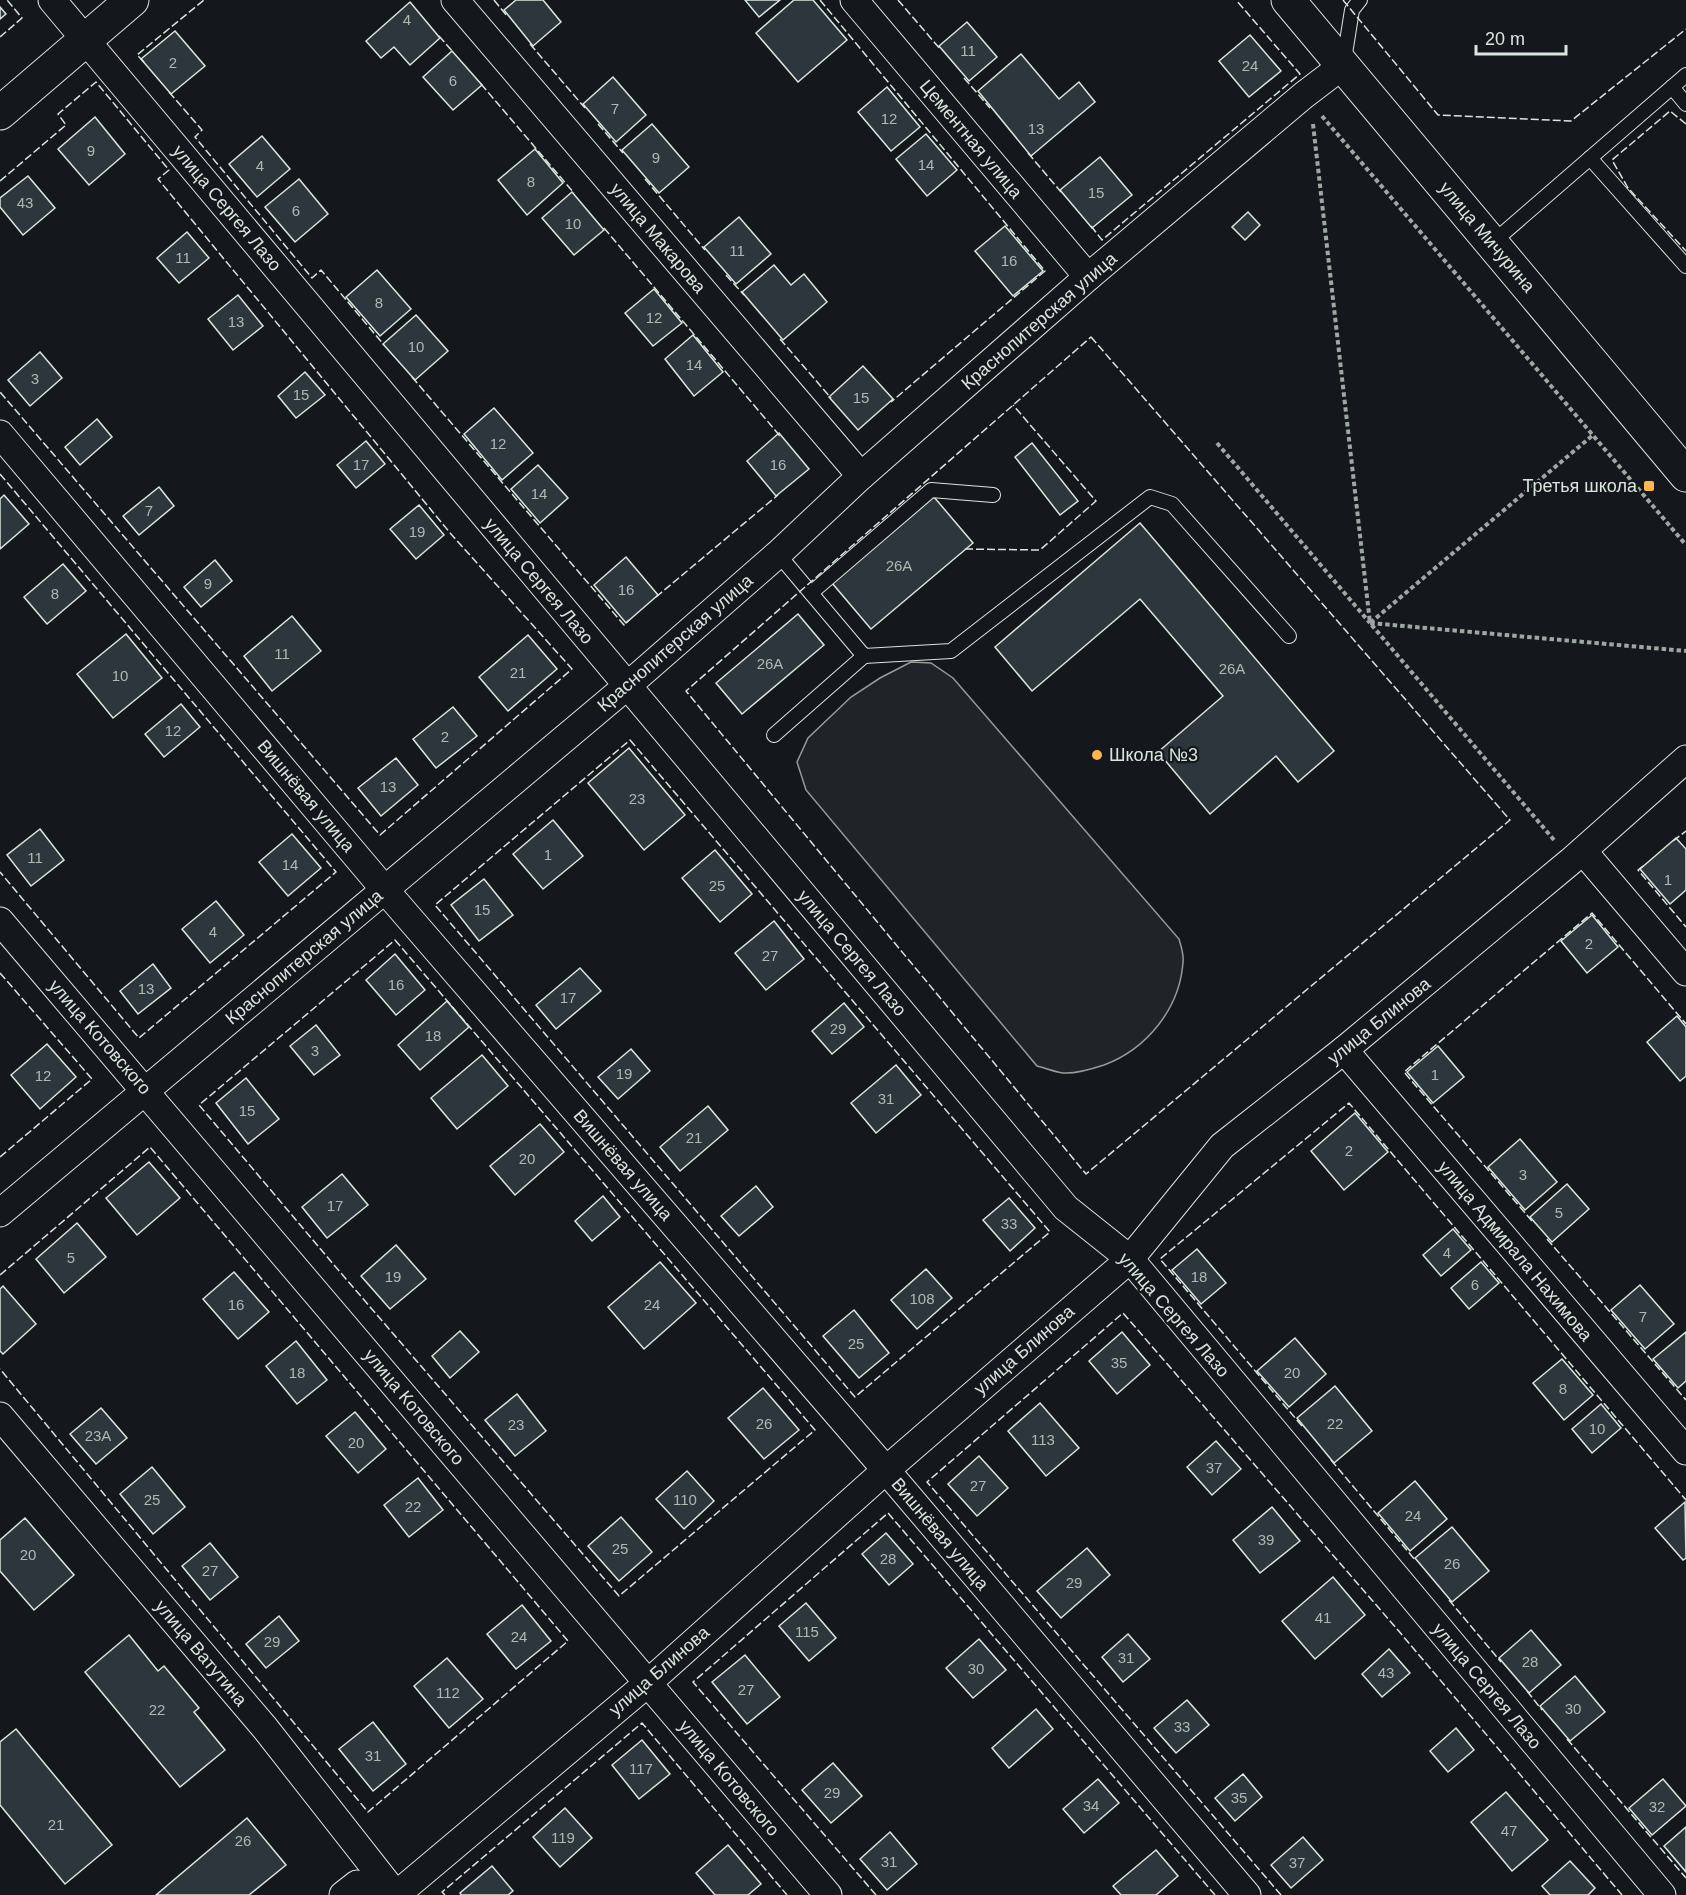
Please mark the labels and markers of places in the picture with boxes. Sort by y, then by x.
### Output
place label: Третья школа [1523,476,1638,496]
marker: Третья школа [1642,479,1656,493]
place label: Школа №3 [1109,745,1198,765]
marker: Школа №3 [1090,748,1104,762]

